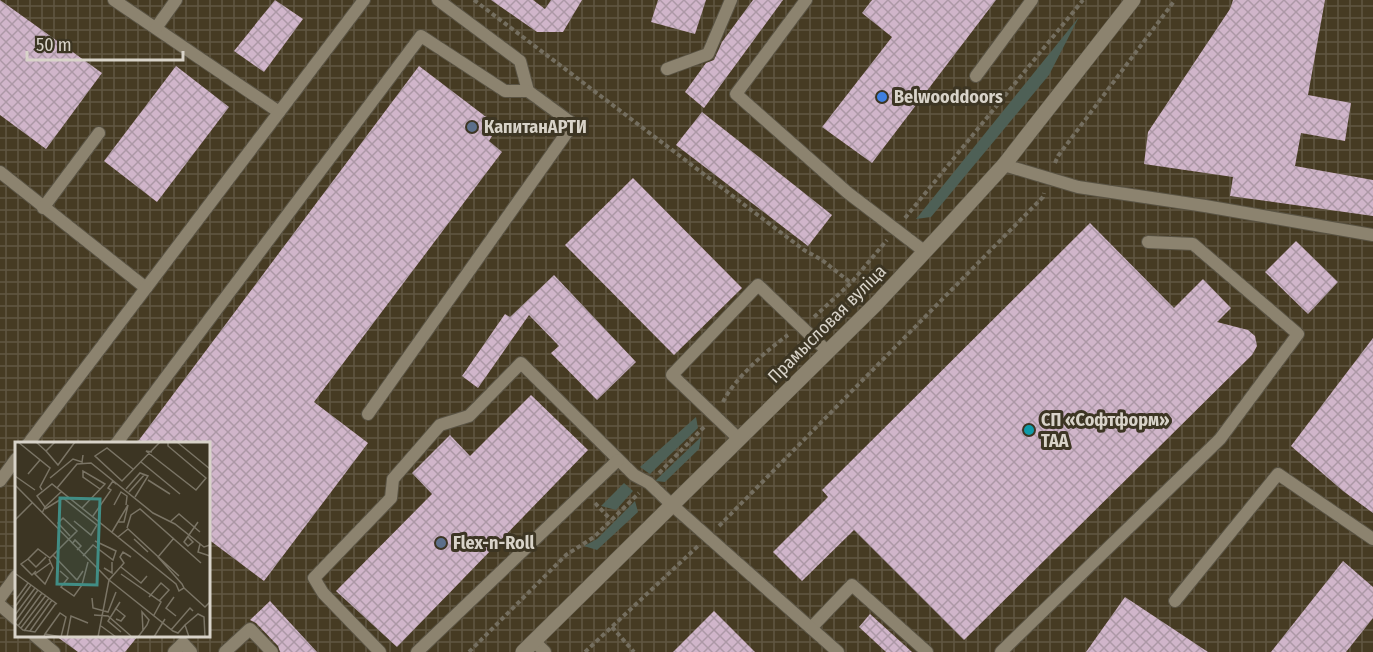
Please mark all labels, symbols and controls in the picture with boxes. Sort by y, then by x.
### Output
scale bar [27,24,183,62]
text: 50 m [36,34,72,56]
place label: Belwooddoors [894,86,1003,108]
marker: Belwooddoors [875,90,889,104]
place label: КапитанАРТИ [484,116,587,138]
marker: КапитанАРТИ [465,120,479,134]
street label: Прамысловая вуліца [763,260,891,388]
place label: СП «Софтформ» ТАА [1041,409,1170,452]
marker: СП «Софтформ» ТАА [1022,423,1036,437]
inset map [15,442,210,637]
place label: Flex-n-Roll [453,532,535,554]
marker: Flex-n-Roll [434,536,448,550]

